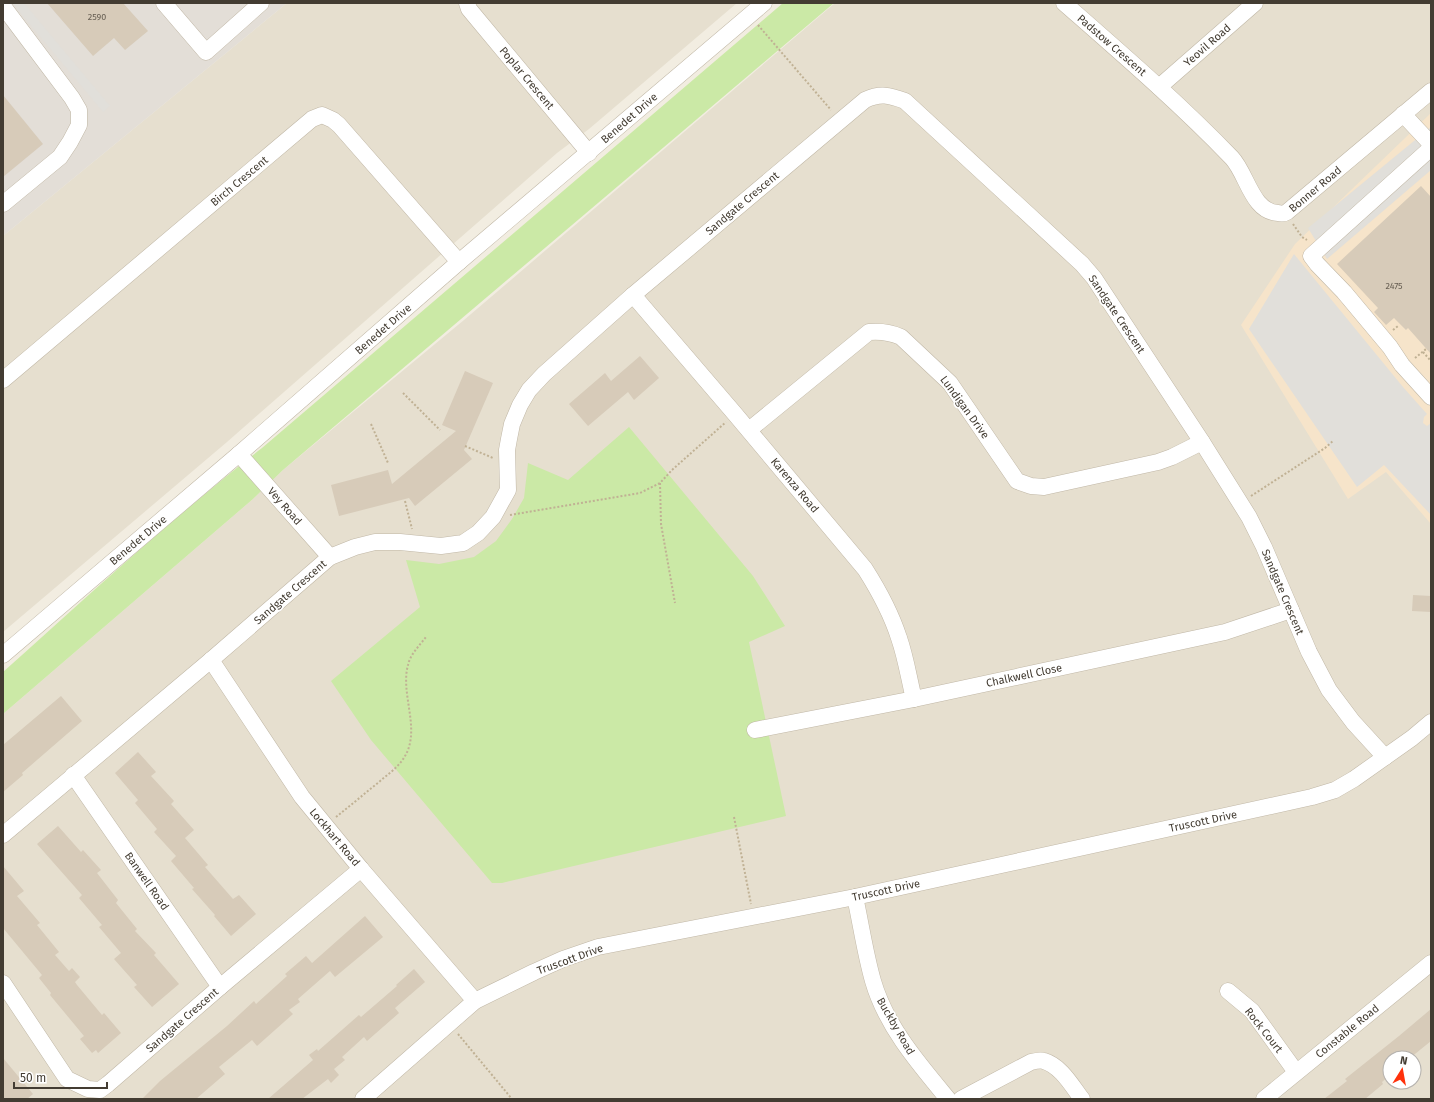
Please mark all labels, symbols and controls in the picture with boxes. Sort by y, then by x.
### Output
house number: 2590 [88,12,106,22]
street label: Padstow Crescent [1075,12,1149,79]
street label: Yeovil Road [1181,22,1233,69]
street label: Poplar Crescent [497,44,557,112]
street label: Benedet Drive [599,90,660,146]
street label: Birch Crescent [208,154,271,209]
street label: Bonner Road [1286,164,1344,215]
street label: Sandgate Crescent [703,169,782,238]
street label: Sandgate Crescent [1086,273,1148,356]
house number: 2475 [1385,281,1403,291]
street label: Benedet Drive [353,301,414,357]
street label: Lundigan Drive [937,373,992,441]
street label: Karenza Road [768,455,821,515]
street label: Vey Road [265,485,304,528]
street label: Benedet Drive [107,513,169,568]
street label: Sandgate Crescent [1259,547,1306,637]
street label: Sandgate Crescent [251,557,329,627]
street label: Chalkwell Close [985,661,1063,690]
street label: Lockhart Road [307,806,363,869]
street label: Truscott Drive [1168,808,1238,835]
street label: Banwell Road [122,850,171,913]
street label: Truscott Drive [851,877,921,904]
street label: Truscott Drive [535,942,605,977]
street label: Sandgate Crescent [143,985,221,1055]
street label: Buckby Road [874,995,917,1057]
street label: Constable Road [1313,1002,1382,1061]
street label: Rock Court [1242,1005,1285,1055]
north arrow [1382,1050,1422,1090]
text: N [1399,1054,1409,1068]
scale bar [14,1064,107,1090]
text: 50 m [20,1071,46,1085]

